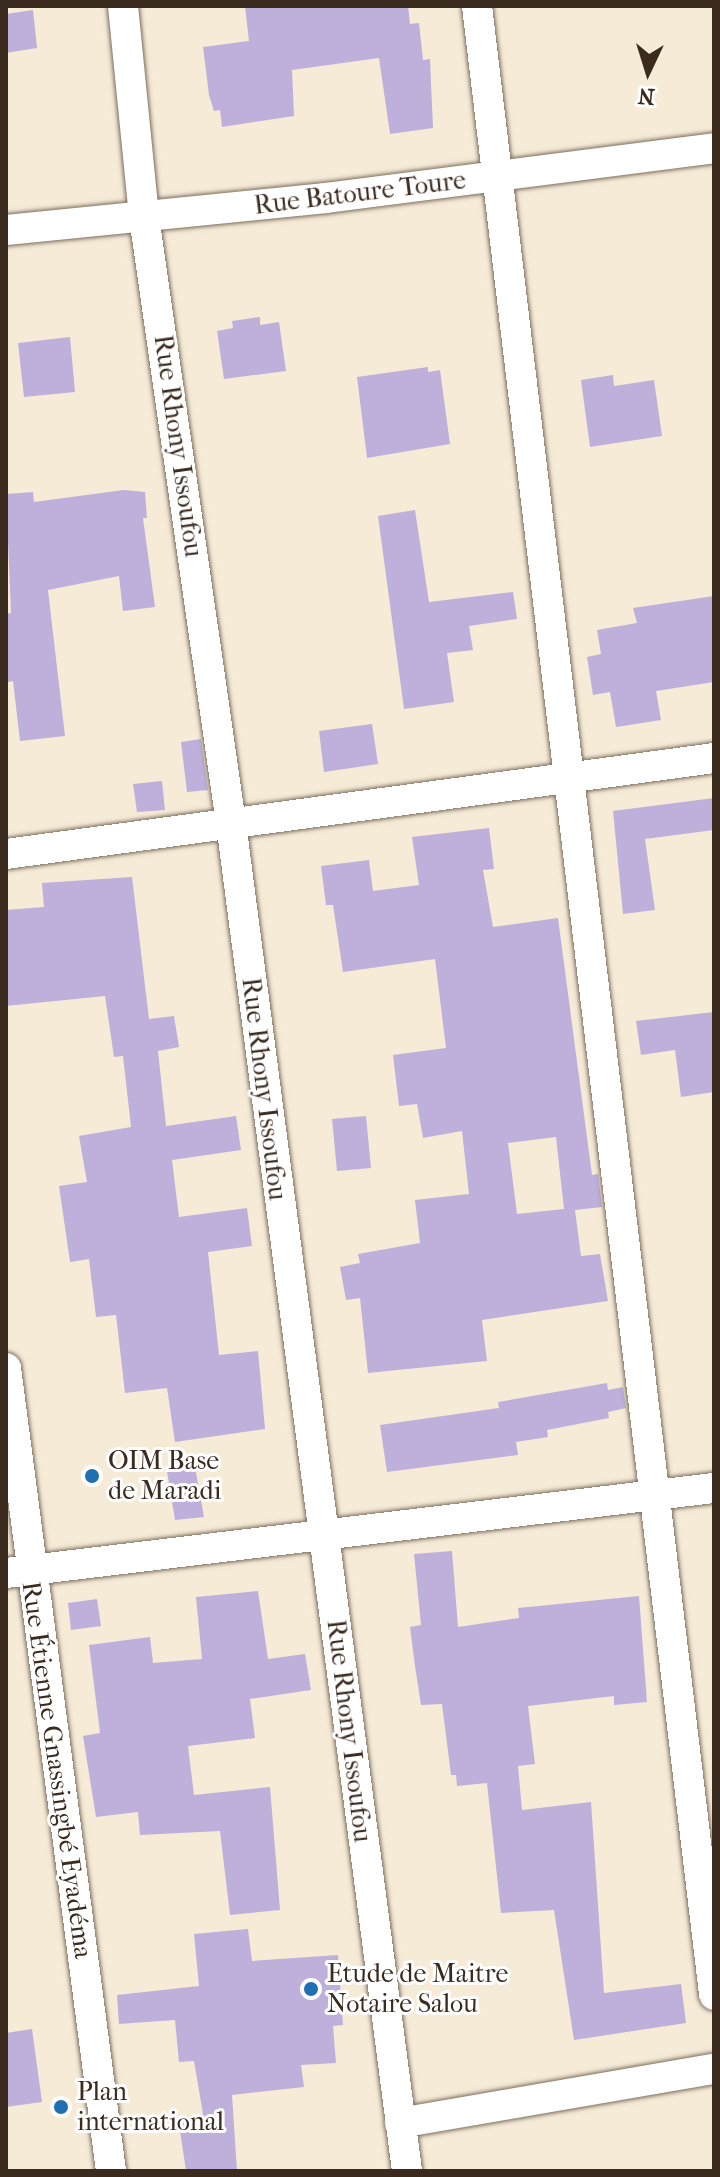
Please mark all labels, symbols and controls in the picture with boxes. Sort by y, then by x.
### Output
north arrow [608,32,688,112]
text: N [637,82,656,109]
street label: Rue Batoure Toure [252,165,468,221]
street label: Rue Rhony Issoufou [147,333,209,559]
street label: Rue Rhony Issoufou [235,976,293,1202]
place label: OIM Base de Maradi [108,1445,221,1506]
marker: OIM Base de Maradi [83,1467,101,1485]
street label: Rue Étienne Gnassingbé Eyadéma [15,1579,99,1961]
street label: Rue Rhony Issoufou [320,1618,378,1844]
place label: Etude de Maitre Notaire Salou [327,1958,508,2020]
marker: Etude de Maitre Notaire Salou [302,1980,320,1998]
place label: Plan international [77,2076,224,2138]
marker: Plan international [52,2098,70,2116]

